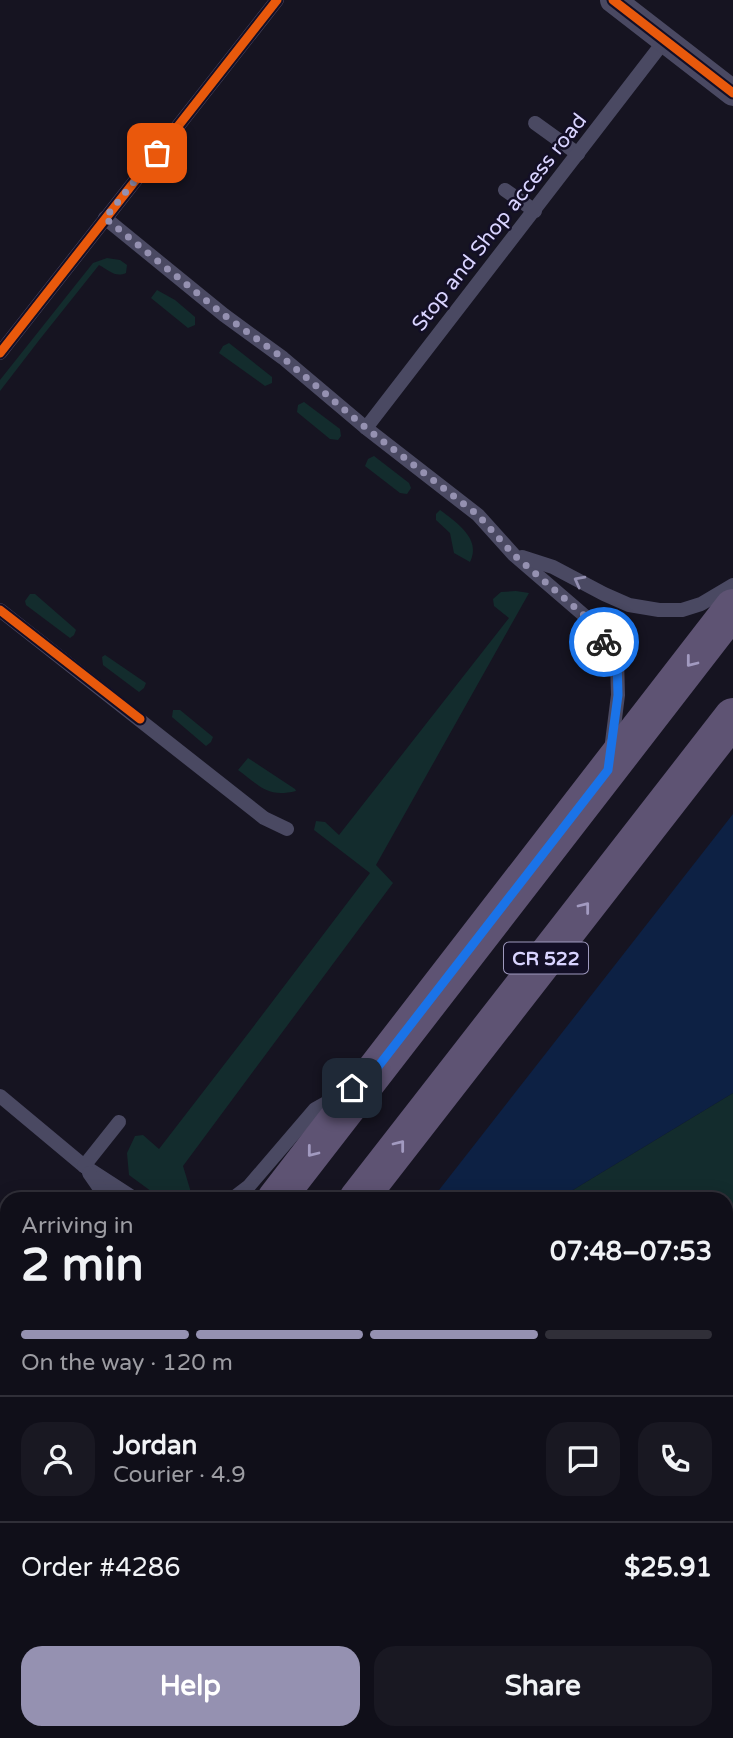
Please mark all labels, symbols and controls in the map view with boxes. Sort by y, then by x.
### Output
street label: Stop and Shop access road [407,109,592,336]
pin [127,123,187,183]
icon: bag [138,134,176,172]
one-way arrow [574,576,586,589]
courier [569,607,639,677]
icon: bike [585,623,623,661]
one-way arrow [687,654,700,667]
one-way arrow [576,903,589,915]
road number: CR 522 [504,942,588,974]
pin [322,1058,382,1118]
icon: home [333,1069,371,1107]
one-way arrow [392,1140,405,1153]
one-way arrow [308,1145,321,1157]
text: Arriving in [21,1212,134,1240]
text: 07:48–07:53 [550,1236,712,1267]
text: 2 min [21,1238,144,1293]
text: On the way · 120 m [21,1349,233,1377]
button: person [21,1422,95,1496]
button: chat [546,1422,620,1496]
button: phone [638,1422,712,1496]
text: Jordan [113,1430,197,1461]
text: Courier · 4.9 [113,1461,246,1489]
text: Order #4286 [21,1552,181,1583]
text: $25.91 [624,1552,712,1583]
button: Help [21,1646,360,1726]
button: Share [374,1646,712,1726]

